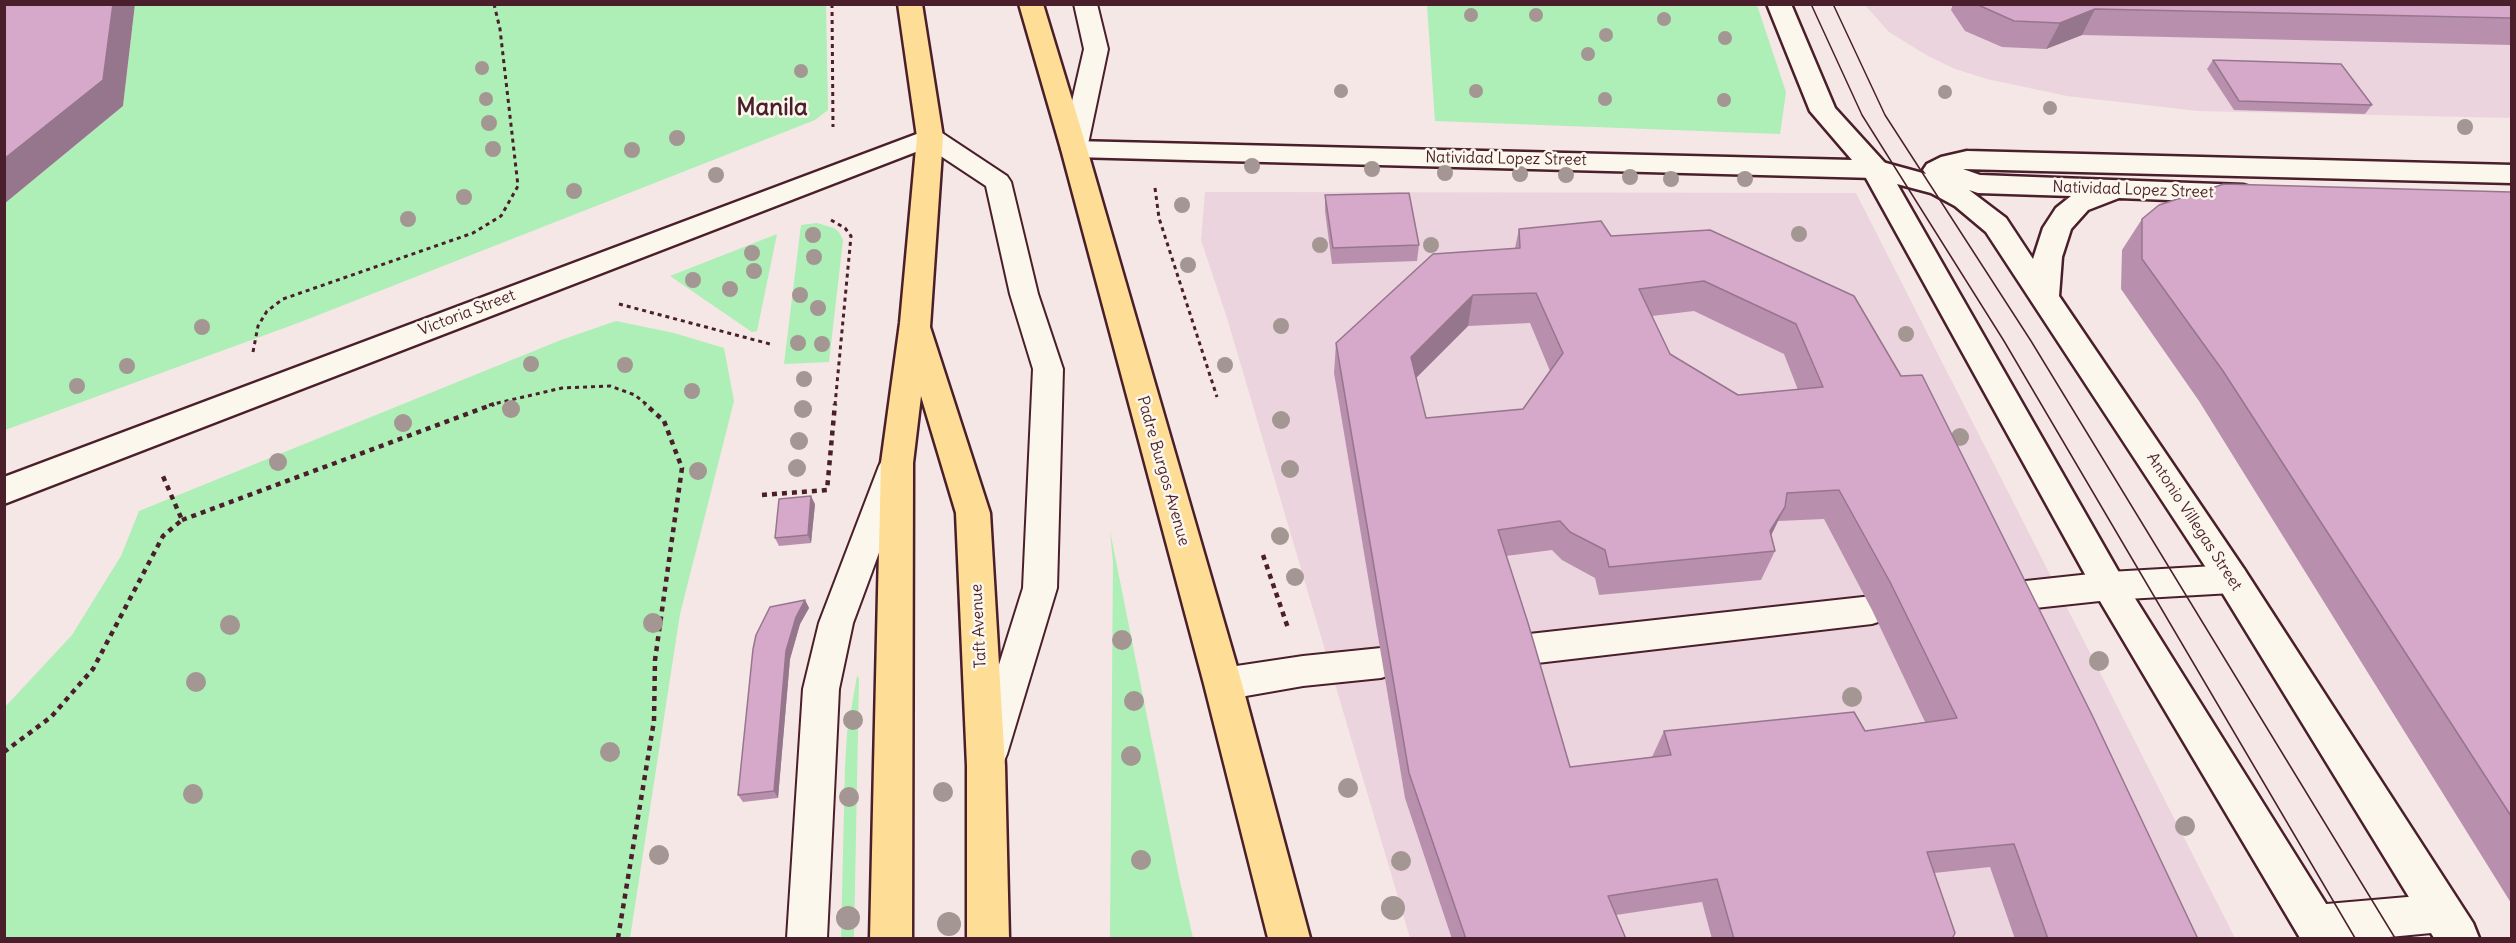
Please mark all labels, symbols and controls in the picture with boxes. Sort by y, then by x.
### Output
district label: Manila [736,94,808,122]
street label: Natividad Lopez Street [1425,148,1587,170]
street label: Natividad Lopez Street [2052,178,2214,202]
street label: Victoria Street [416,286,518,340]
street label: Padre Burgos Avenue [1132,394,1194,548]
street label: Antonio Villegas Street [2142,449,2246,595]
street label: Taft Avenue [967,583,991,669]

